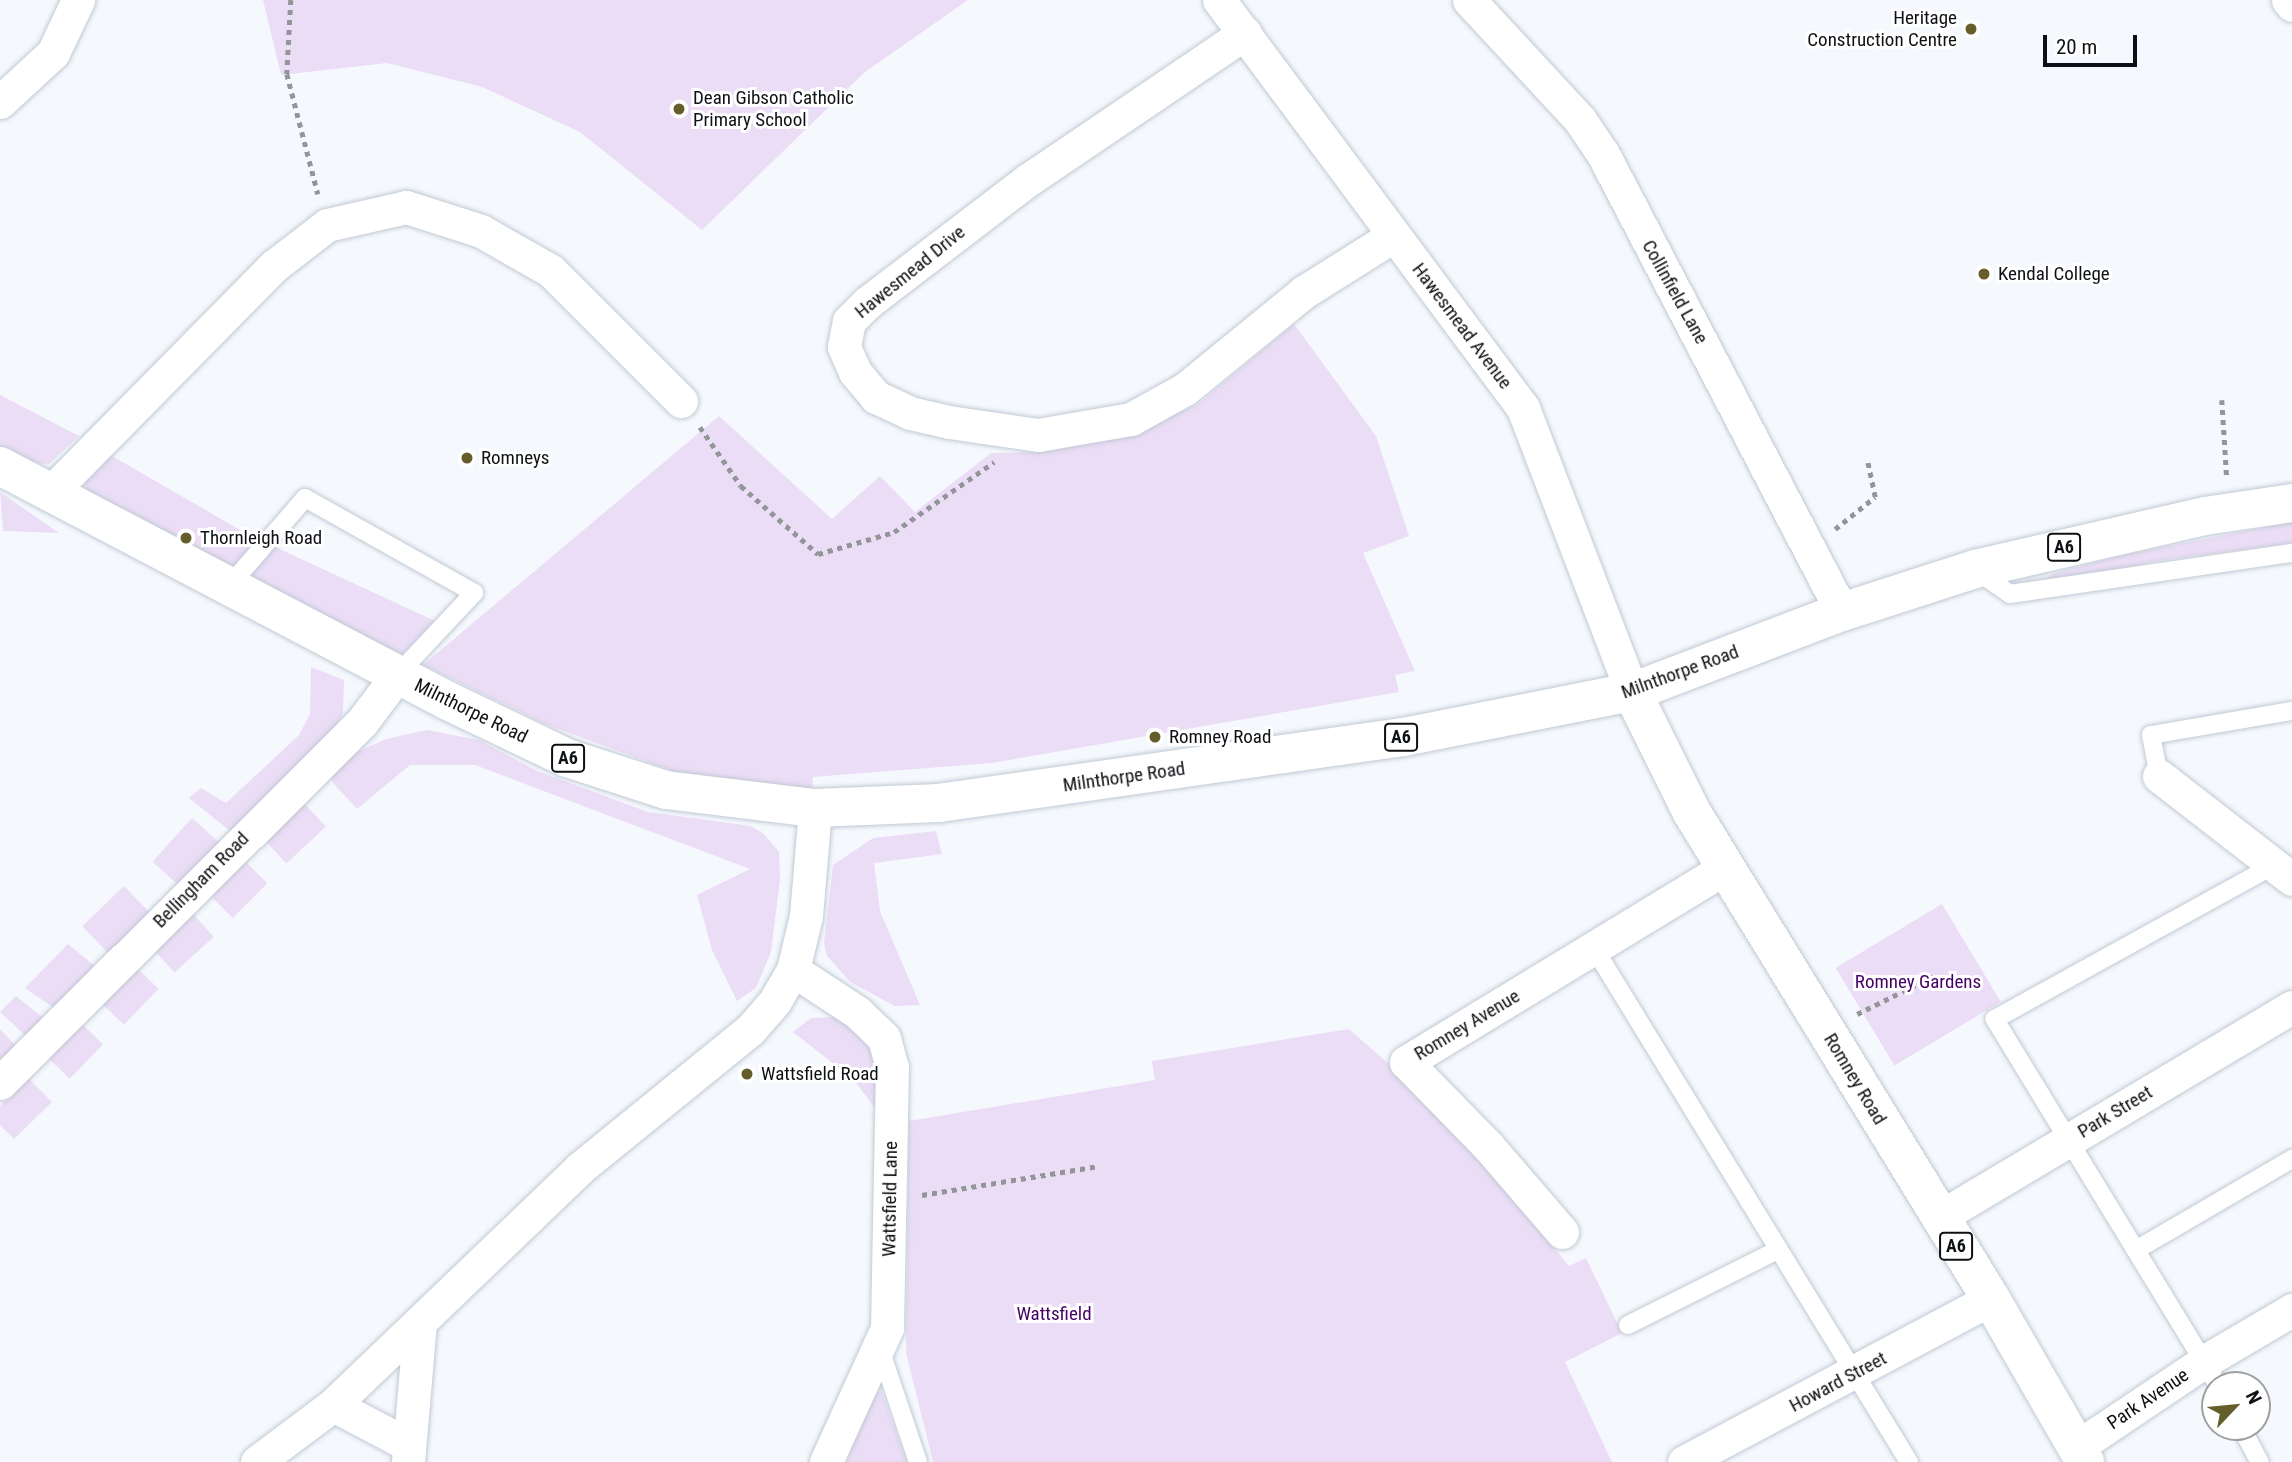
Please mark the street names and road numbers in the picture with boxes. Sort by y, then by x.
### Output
street label: Hawesmead Drive [850,221,970,323]
street label: Collinfield Lane [1637,236,1713,348]
street label: Hawesmead Avenue [1407,259,1517,393]
road number: A6 [2046,532,2082,562]
street label: Milnthorpe Road [1618,640,1742,704]
street label: Milnthorpe Road [411,674,531,748]
road number: A6 [1384,722,1418,752]
road number: A6 [550,744,586,772]
street label: Milnthorpe Road [1061,757,1187,797]
street label: Bellingham Road [148,827,254,933]
street label: Romney Avenue [1410,985,1524,1065]
street label: Romney Road [1819,1029,1891,1129]
street label: Park Street [2074,1081,2156,1143]
street label: Wattsfield Lane [878,1141,902,1257]
road number: A6 [1938,1232,1974,1260]
street label: Howard Street [1786,1347,1890,1417]
street label: Park Avenue [2103,1364,2193,1434]

